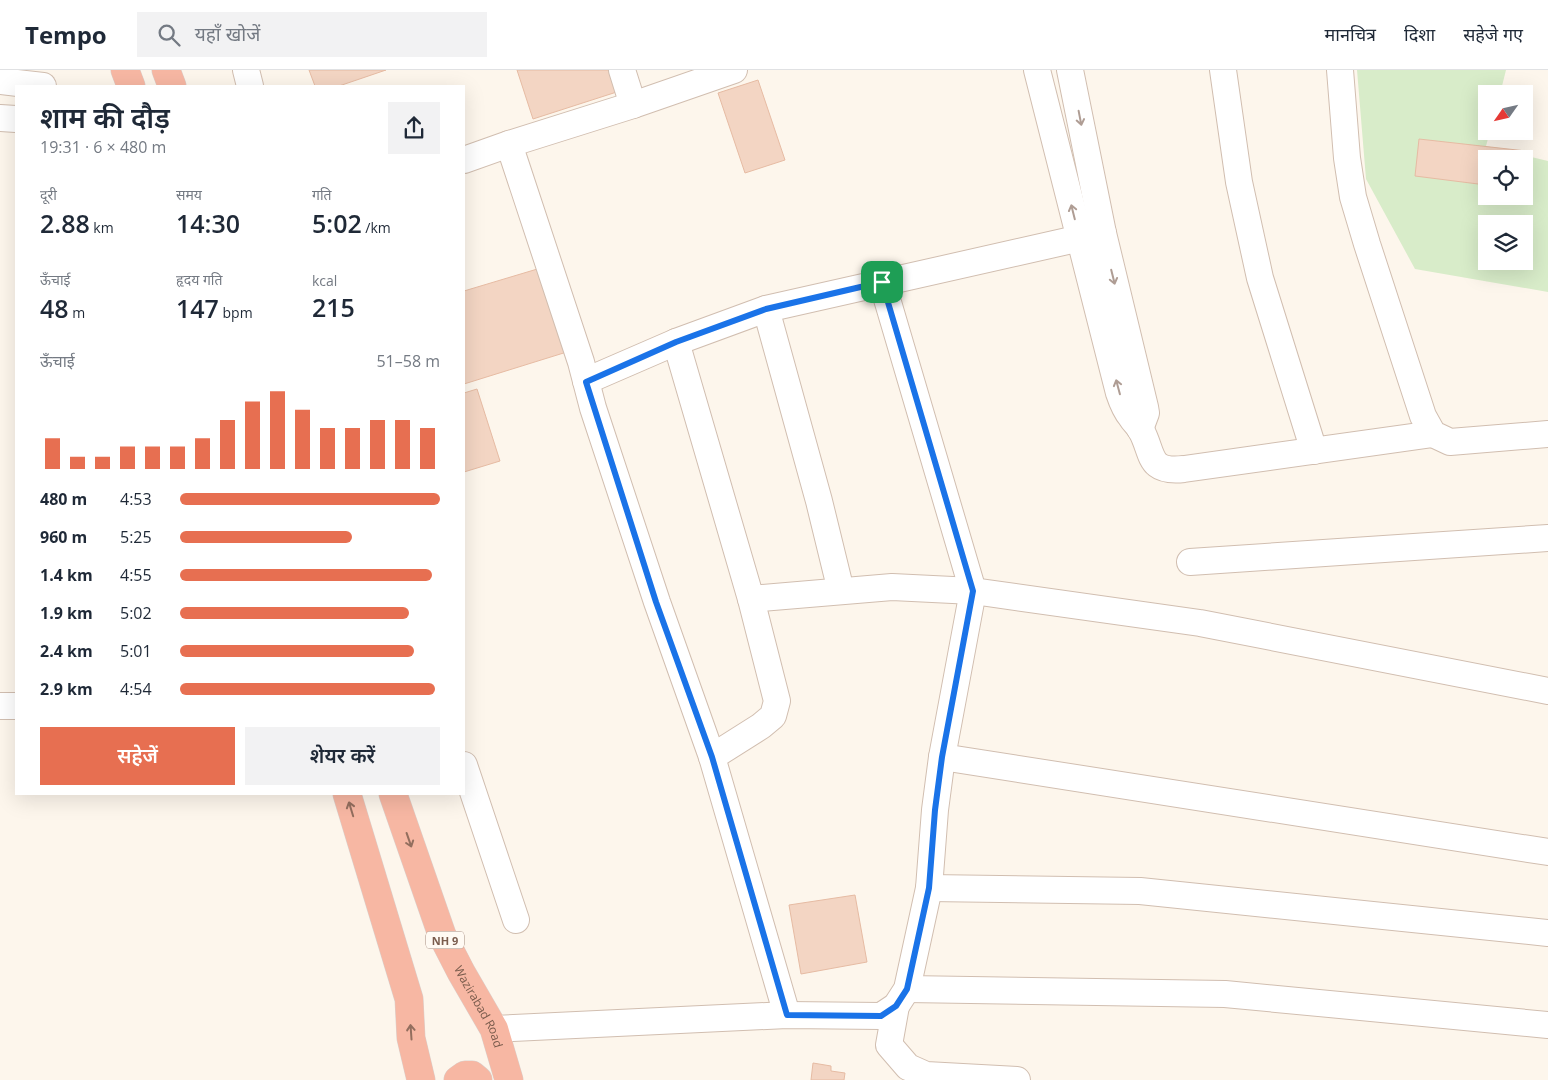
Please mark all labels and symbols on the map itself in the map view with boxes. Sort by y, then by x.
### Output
north arrow [1478,85,1532,140]
one-way arrow [1075,109,1085,125]
one-way arrow [1068,205,1077,221]
pin [861,261,903,303]
one-way arrow [1109,268,1119,284]
one-way arrow [1112,379,1122,395]
one-way arrow [346,801,356,817]
one-way arrow [405,831,414,847]
road number: NH 9 [426,932,464,948]
street label: Wazirabad Road [451,962,507,1049]
one-way arrow [406,1025,415,1041]

